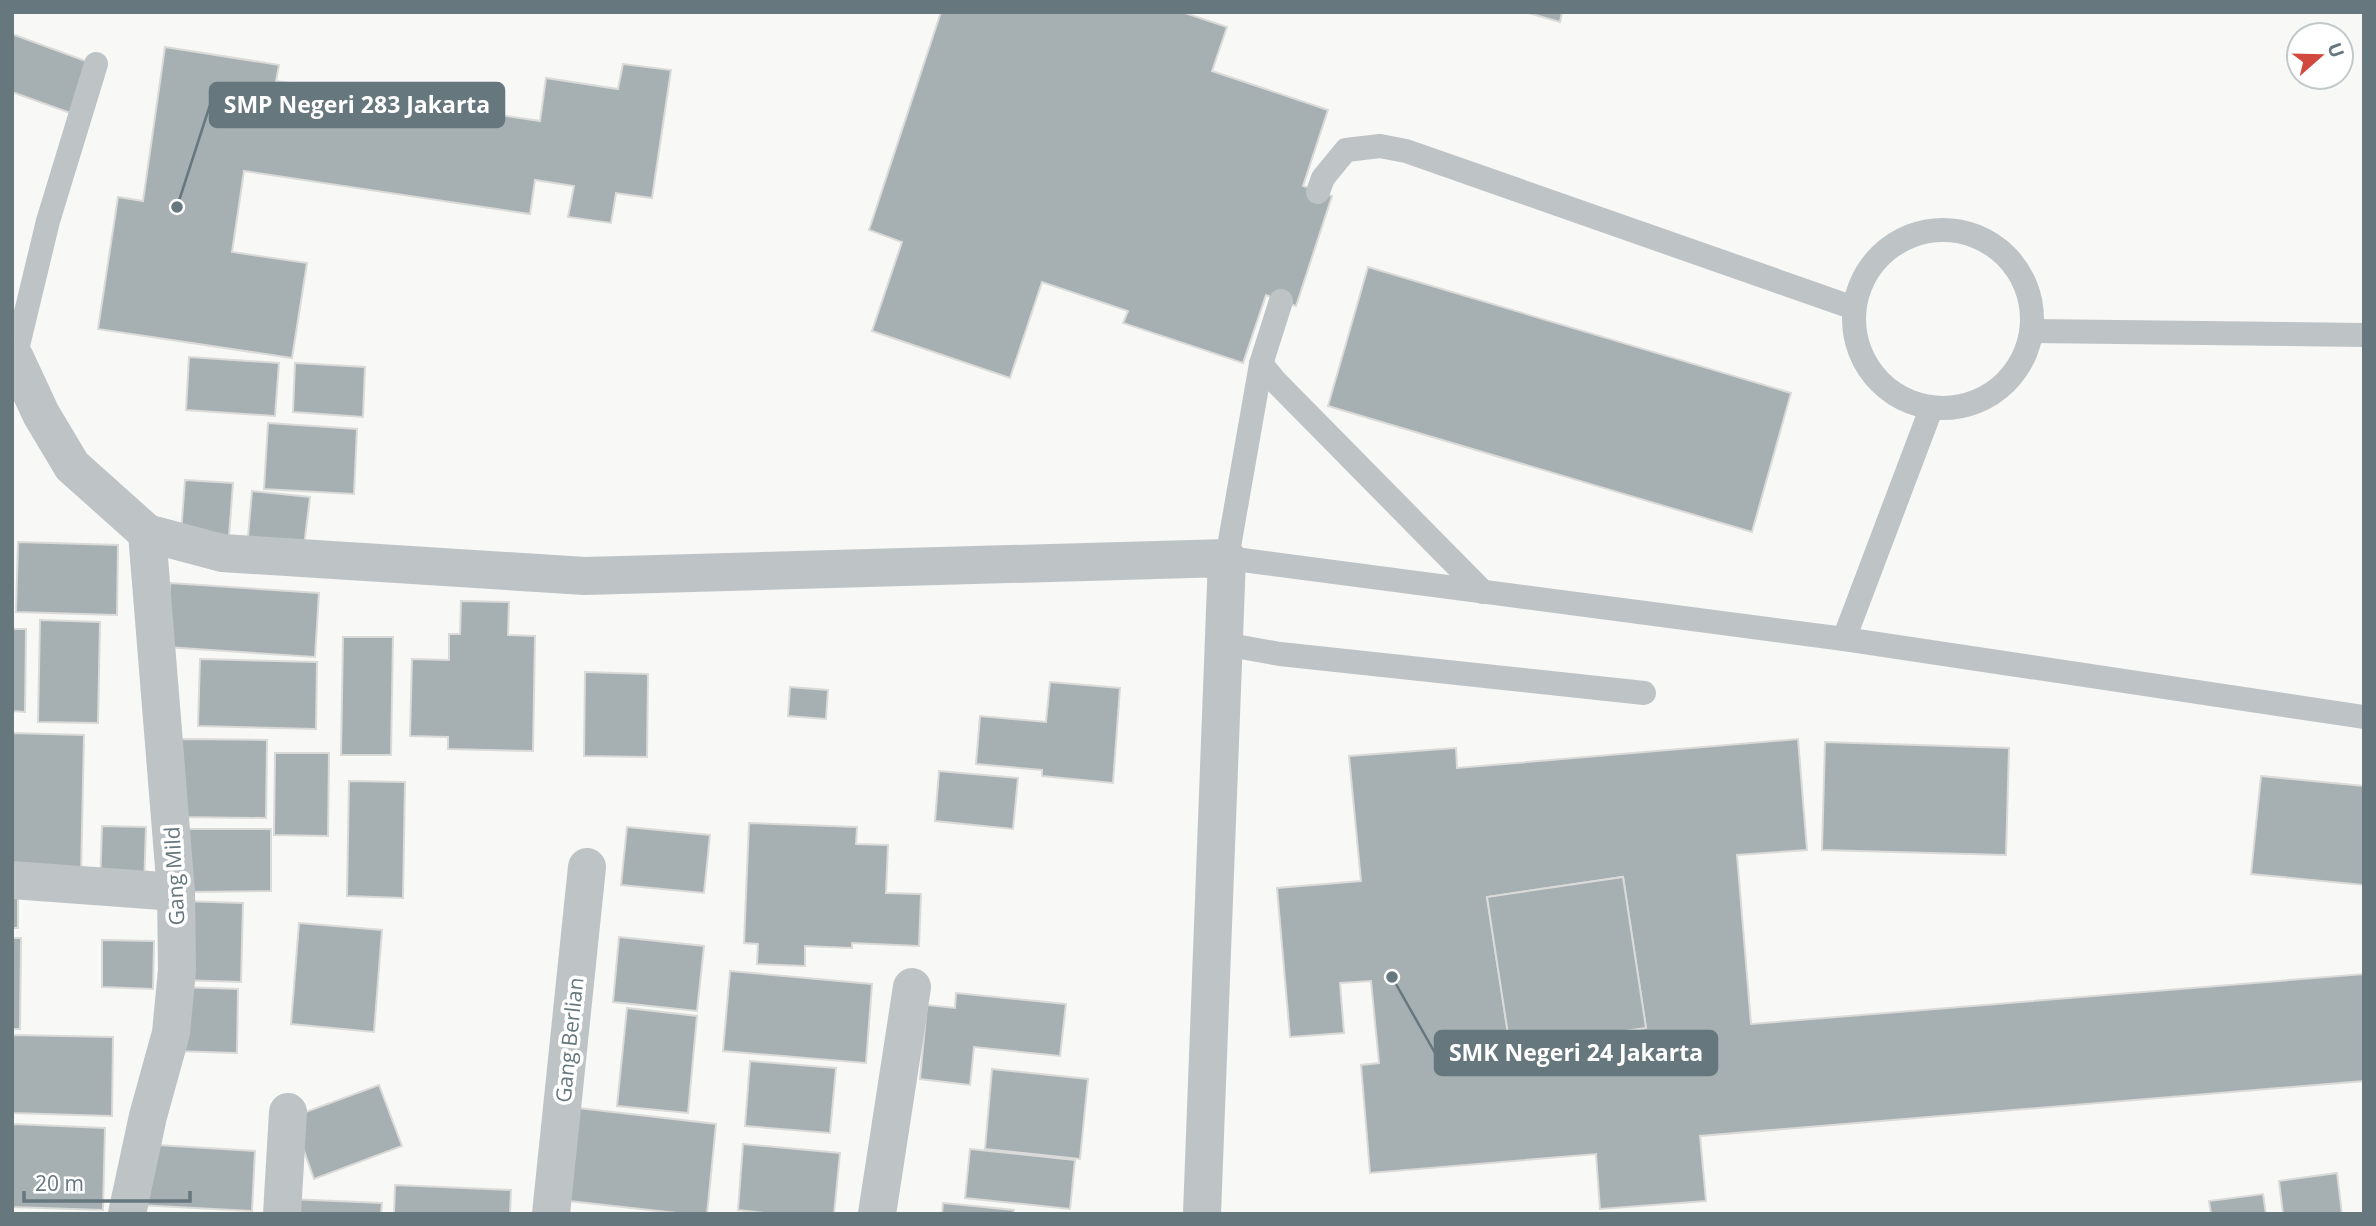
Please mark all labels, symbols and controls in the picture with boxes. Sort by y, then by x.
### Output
north arrow [2285,21,2355,91]
text: U [2321,39,2351,61]
callout: SMP Negeri 283 Jakarta [210,83,504,127]
text: SMP Negeri 283 Jakarta [224,88,490,120]
street label: Gang Mild [157,826,191,926]
street label: Gang Berlian [549,976,589,1104]
callout: SMK Negeri 24 Jakarta [1435,1031,1717,1075]
text: SMK Negeri 24 Jakarta [1449,1036,1703,1068]
scale bar [24,1160,191,1204]
text: 20 m [35,1169,84,1197]

